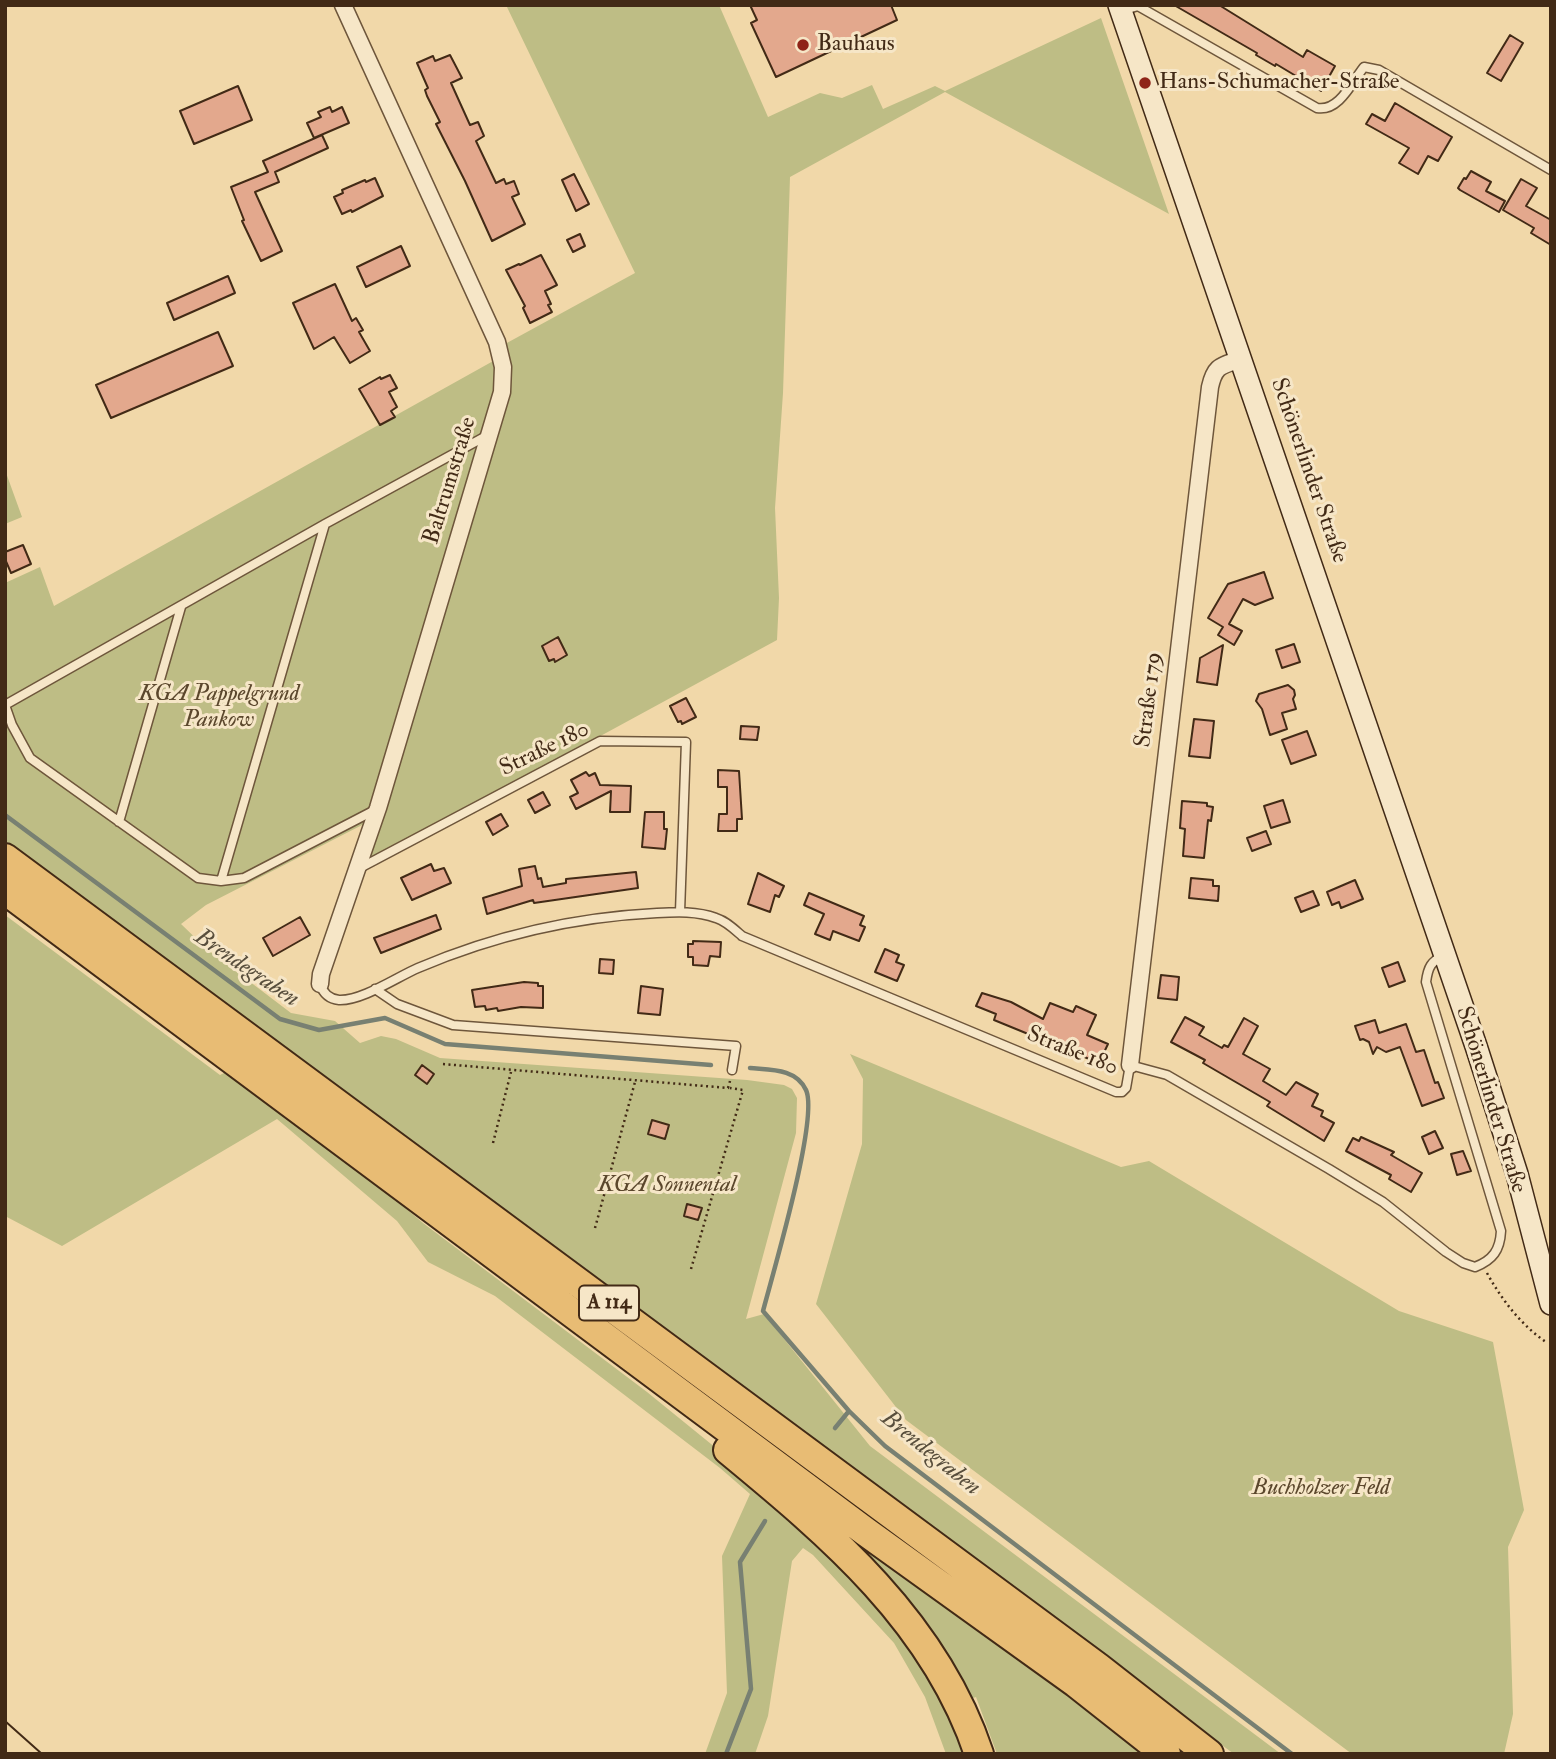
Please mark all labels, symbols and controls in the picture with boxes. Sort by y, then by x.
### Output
place label: Bauhaus [817,31,895,59]
marker: Bauhaus [795,37,811,53]
place label: Hans-Schumacher-Straße [1159,69,1399,97]
marker: Hans-Schumacher-Straße [1137,75,1153,91]
street label: Schönerlinder Straße [1263,375,1353,567]
street label: Baltrumstraße [419,414,483,548]
street label: Straße 179 [1130,651,1170,749]
park label: KGA Pappelgrund Pankow [139,681,299,735]
street label: Straße 180 [496,717,594,783]
water label: Brendegraben [188,924,304,1014]
street label: Schönerlinder Straße [1449,1003,1531,1197]
street label: Straße 180 [1022,1021,1122,1083]
park label: KGA Sonnental [598,1172,736,1200]
road number: A 114 [579,1286,639,1320]
water label: Brendegraben [874,1405,986,1503]
park label: Buchholzer Feld [1252,1475,1390,1503]

